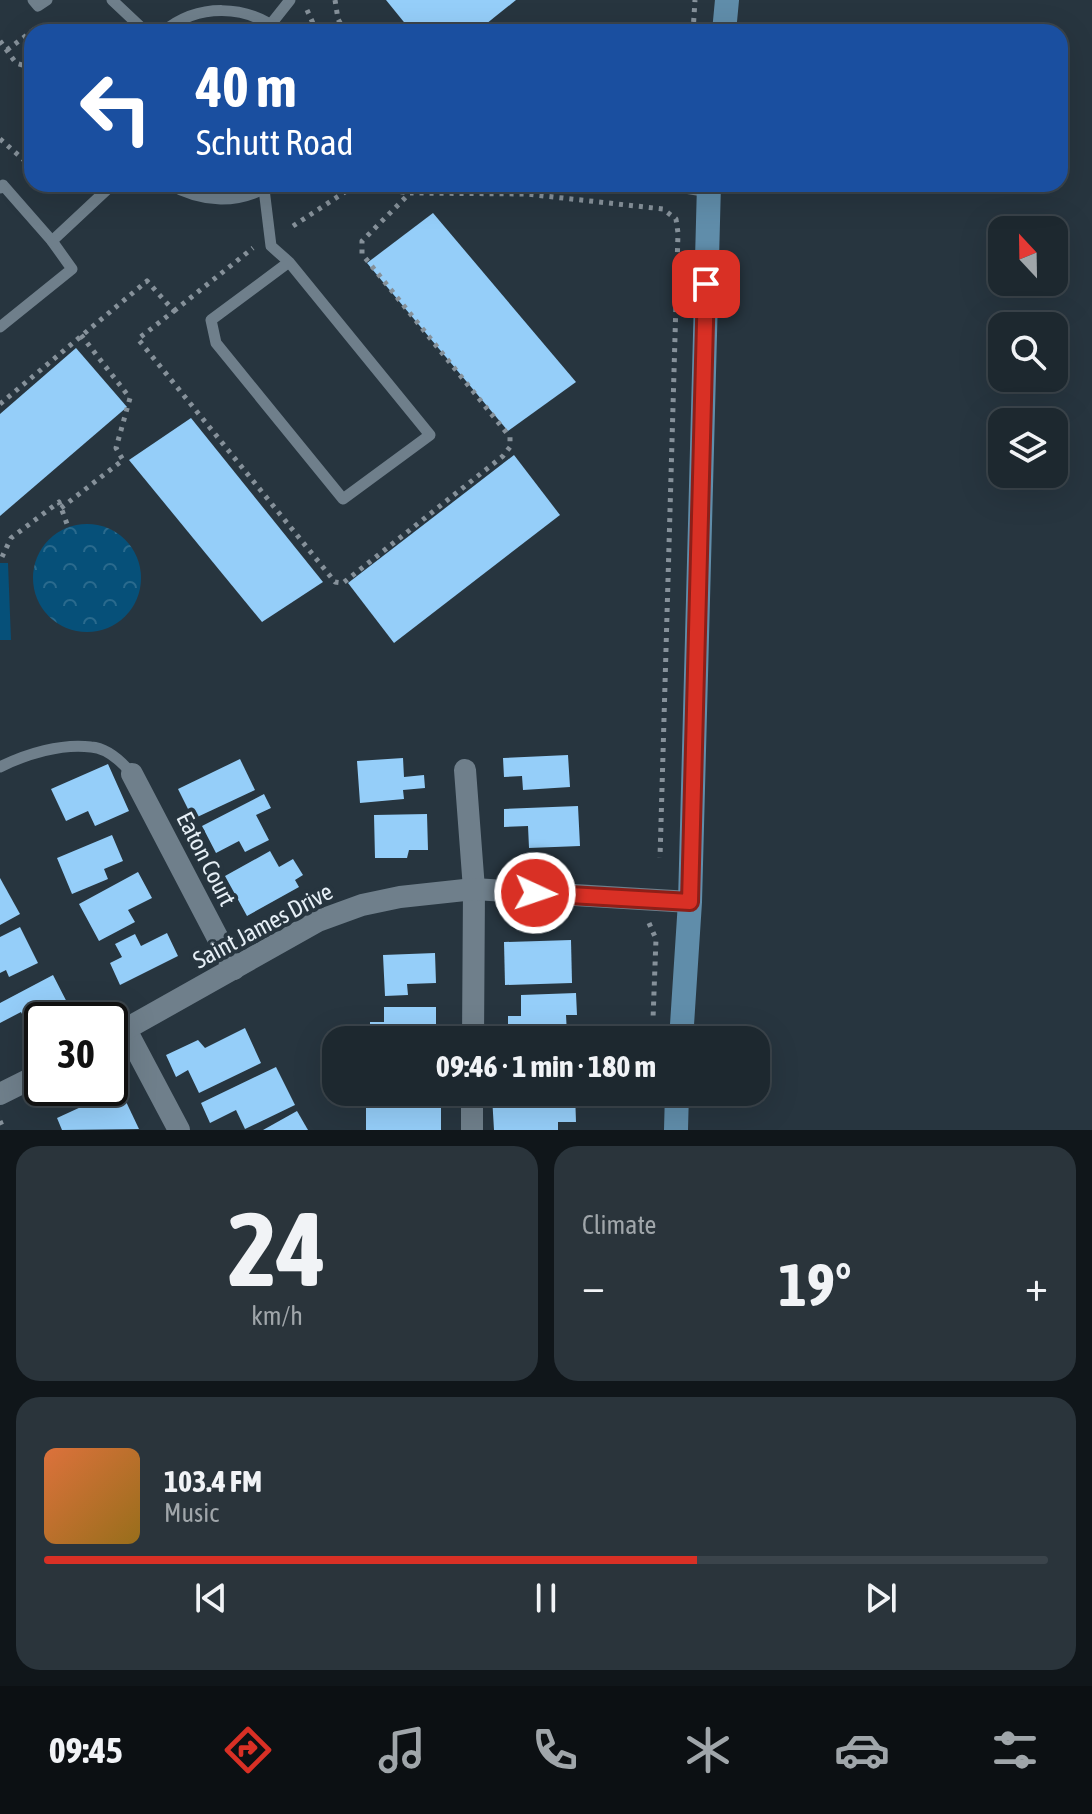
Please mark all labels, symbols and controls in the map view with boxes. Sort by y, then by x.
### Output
text: 40 m [196,55,297,119]
icon: left [64,56,168,160]
text: Schutt Road [196,121,354,163]
north arrow [988,216,1068,296]
map controls [988,216,1068,488]
pin [672,250,740,318]
icon: arrive [684,262,728,306]
button: search [988,312,1068,392]
button: layers [988,408,1068,488]
street label: Eaton Court [171,807,242,910]
position arrow [493,851,577,935]
street label: Saint James Drive [188,877,337,974]
speed limit sign: 30 [24,1002,128,1106]
text: 09:46 · 1 min · 180 m [436,1049,656,1083]
text: 24 [228,1189,326,1308]
text: Climate [582,1210,656,1240]
text: 19° [779,1250,851,1319]
text: − [582,1260,605,1310]
text: + [1025,1260,1048,1310]
text: km/h [251,1301,303,1331]
text: 103.4 FM [164,1464,262,1498]
text: Music [164,1498,219,1528]
icon: previous [189,1576,233,1620]
icon: pause [524,1576,568,1620]
icon: next [859,1576,903,1620]
icon: directions [220,1722,276,1778]
icon: music [374,1722,430,1778]
icon: phone [527,1722,583,1778]
icon: climate [680,1722,736,1778]
icon: car [834,1722,890,1778]
icon: filters [987,1722,1043,1778]
text: 09:45 [49,1729,123,1771]

